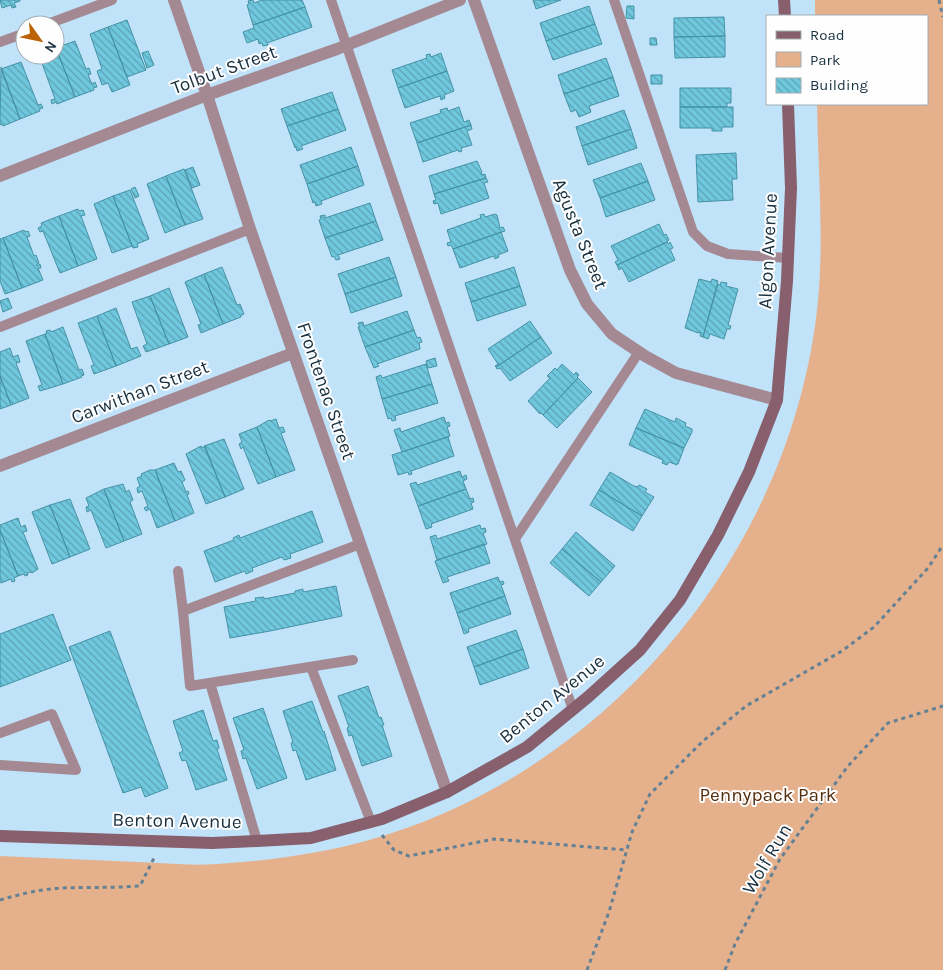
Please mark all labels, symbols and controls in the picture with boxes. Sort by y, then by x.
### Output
north arrow [15,15,65,65]
legend [766,15,928,105]
text: Road [810,26,845,44]
text: N [41,38,60,56]
street label: Tolbut Street [168,41,280,99]
text: Park [810,51,840,69]
text: Building [810,76,868,94]
street label: Agusta Street [548,175,612,293]
street label: Algon Avenue [754,193,782,309]
street label: Frontenac Street [292,319,360,463]
street label: Carwithan Street [68,356,212,428]
street label: Benton Avenue [495,650,609,748]
park label: Pennypack Park [699,784,837,806]
street label: Benton Avenue [112,809,242,833]
street label: Wolf Run [738,820,796,898]

